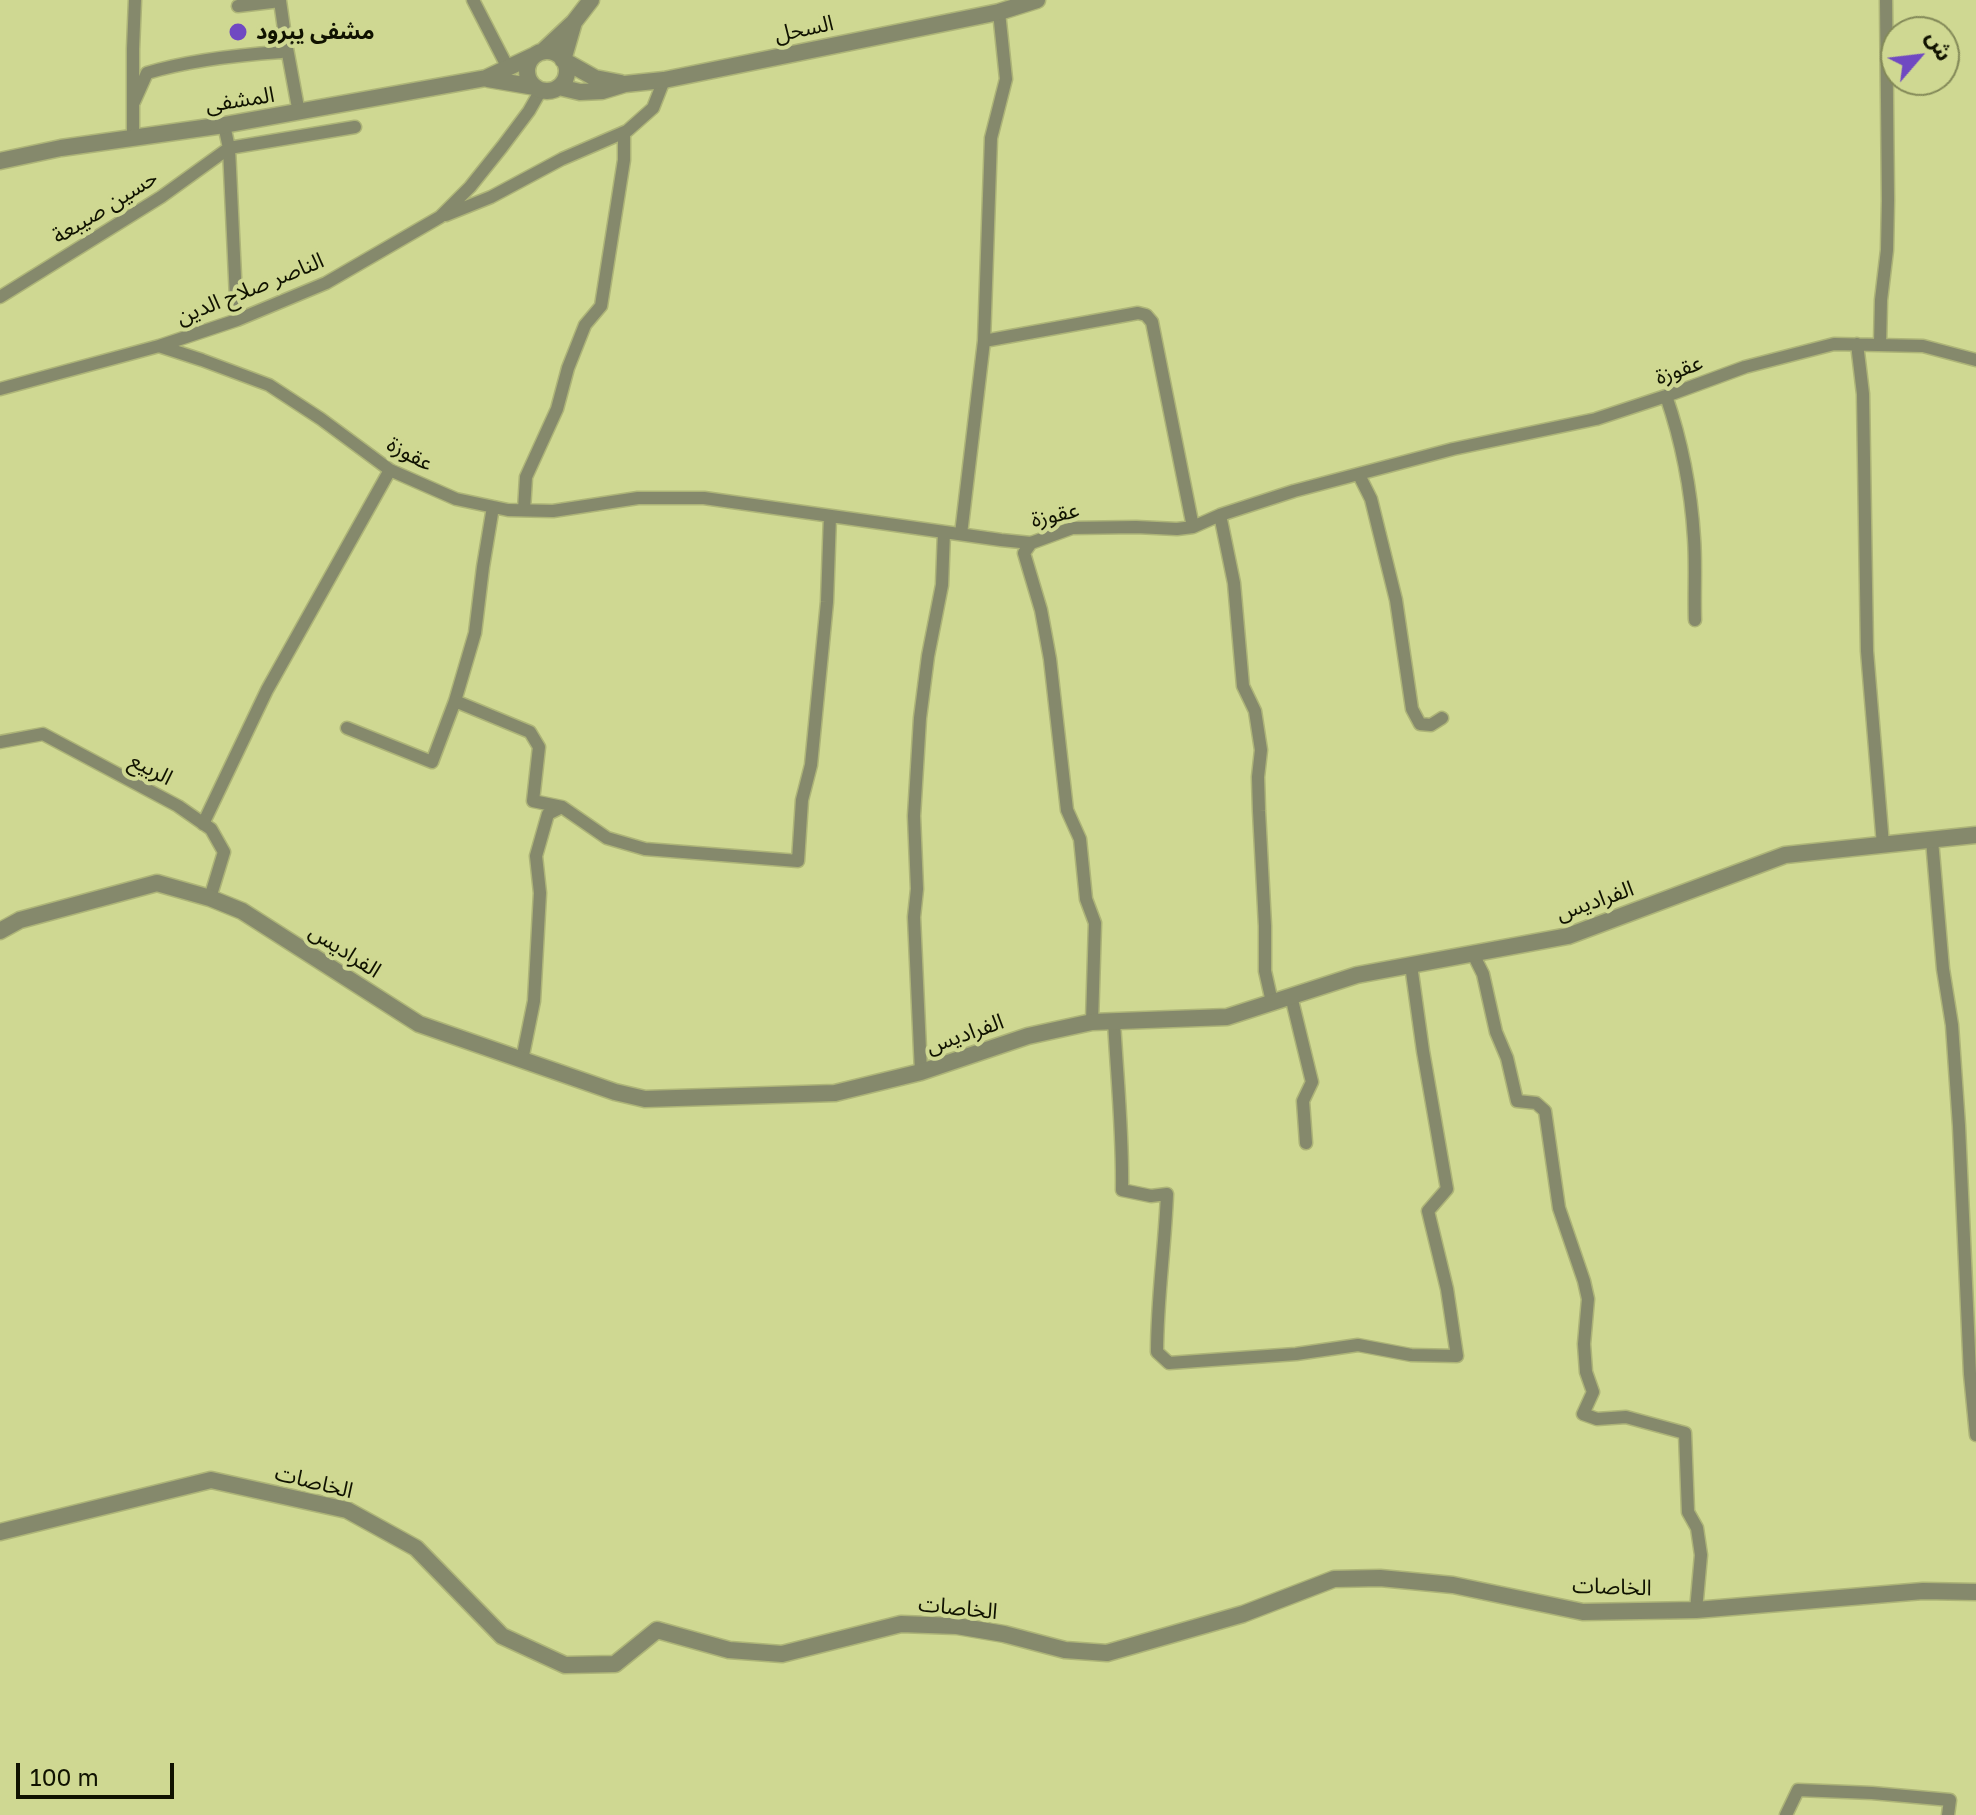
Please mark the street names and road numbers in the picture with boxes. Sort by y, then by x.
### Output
street label: السحل [772,10,836,48]
street label: المشفى [204,82,276,118]
street label: حسين صيبعة [47,164,163,250]
street label: الناصر صلاح الدين [172,247,328,331]
street label: عقوزة [1652,349,1706,391]
street label: عقوزة [382,431,438,477]
street label: عقوزة [1028,497,1082,533]
street label: الربيع [125,747,177,791]
street label: الفراديس [1553,875,1637,927]
street label: الفراديس [304,918,386,984]
street label: الفراديس [923,1008,1007,1060]
street label: الخاصات [272,1460,356,1504]
street label: الخاصات [1572,1572,1652,1602]
street label: الخاصات [917,1591,999,1625]

